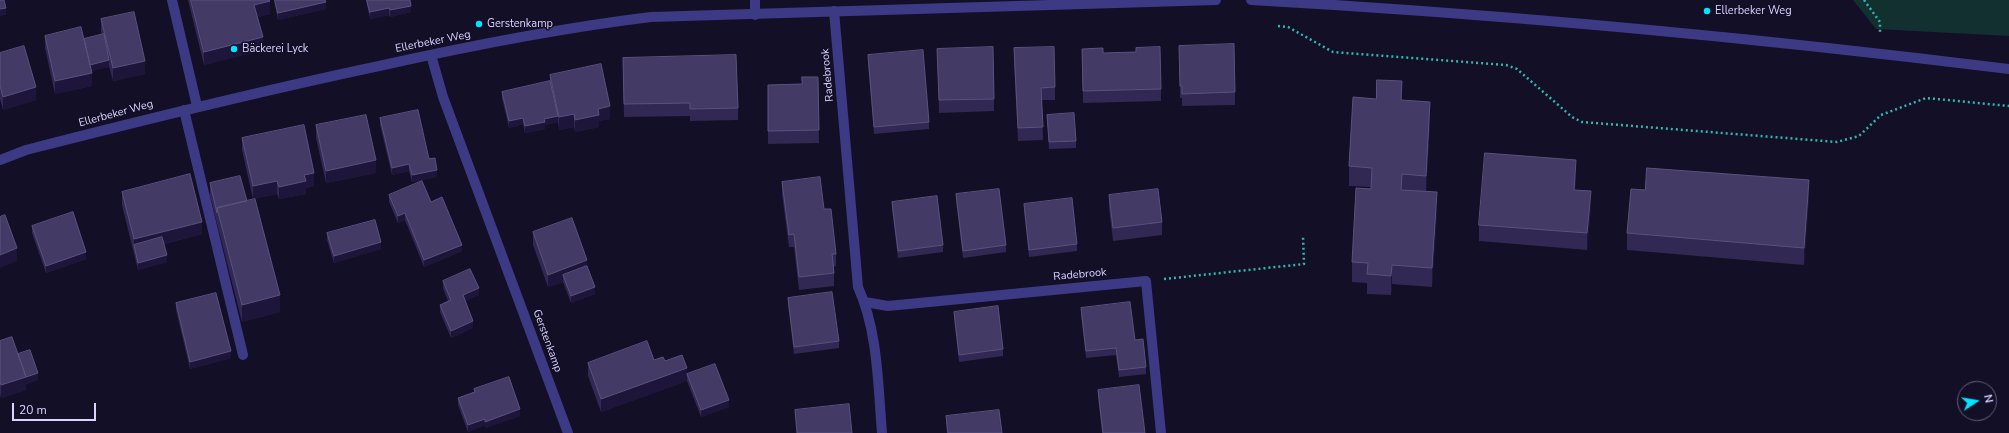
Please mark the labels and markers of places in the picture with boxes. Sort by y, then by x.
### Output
place label: Ellerbeker Weg [1715,4,1792,18]
marker: Ellerbeker Weg [1702,6,1712,16]
place label: Gerstenkamp [487,17,553,31]
marker: Gerstenkamp [474,19,484,29]
place label: Bäckerei Lyck [242,42,308,56]
marker: Bäckerei Lyck [229,44,239,54]

